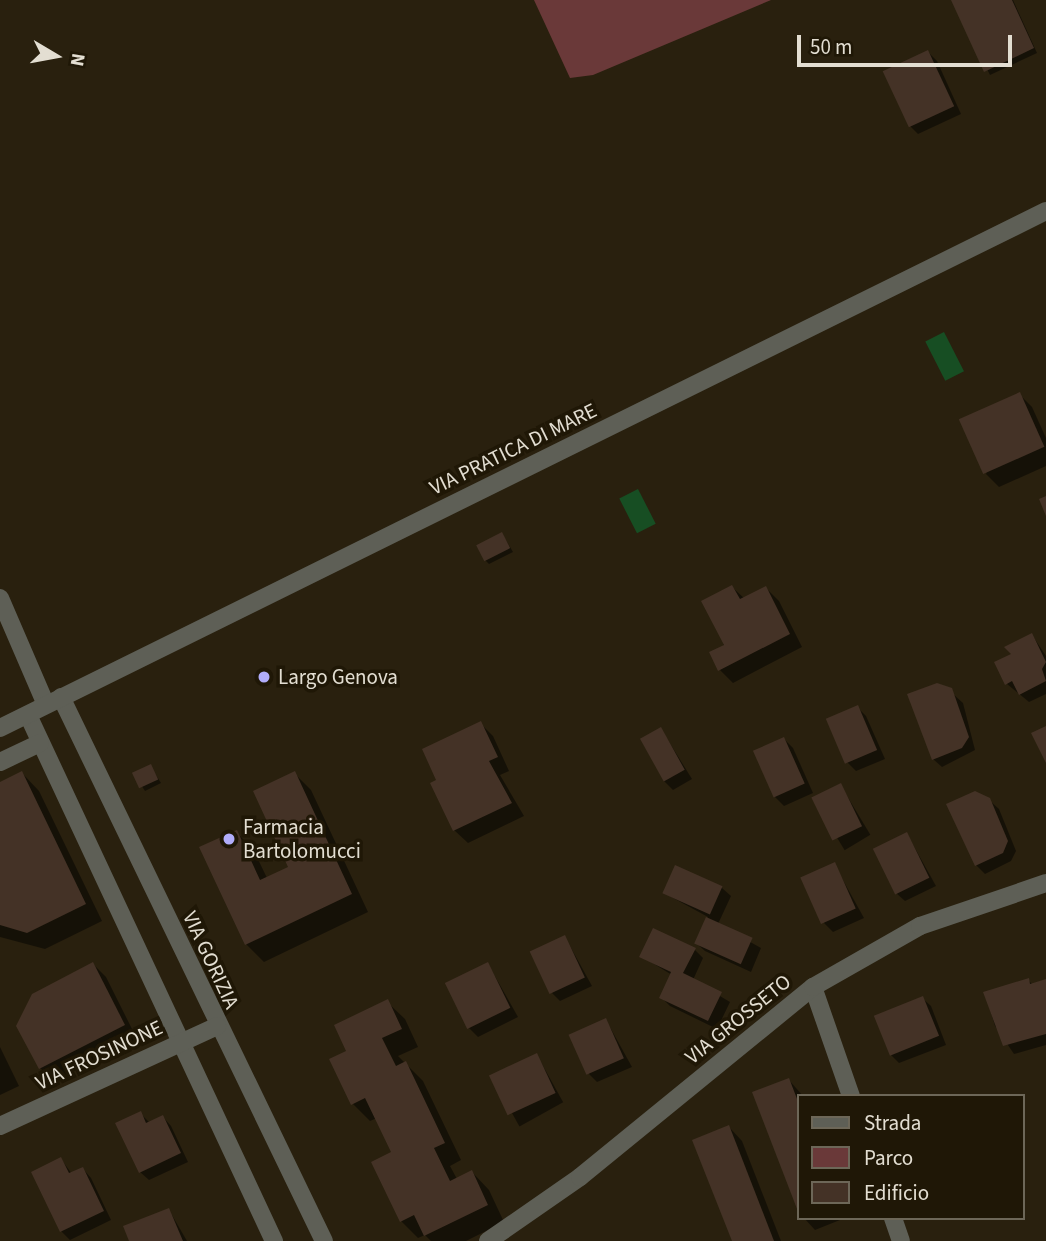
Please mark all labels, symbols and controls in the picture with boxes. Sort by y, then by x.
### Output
north arrow [21,21,91,91]
scale bar [801,21,1016,65]
text: 50 m [810,32,852,62]
text: N [63,51,92,68]
street label: VIA PRATICA DI MARE [425,398,601,500]
place label: Largo Genova [278,664,398,690]
marker: Largo Genova [256,669,272,685]
place label: Farmacia Bartolomucci [243,814,361,864]
marker: Farmacia Bartolomucci [221,831,237,847]
street label: VIA GORIZIA [177,907,245,1013]
street label: VIA GROSSETO [680,969,796,1069]
street label: VIA FROSINONE [32,1015,166,1095]
legend [797,1094,1025,1220]
text: Strada [864,1108,921,1138]
text: Parco [864,1143,913,1173]
text: Edificio [864,1178,929,1208]

